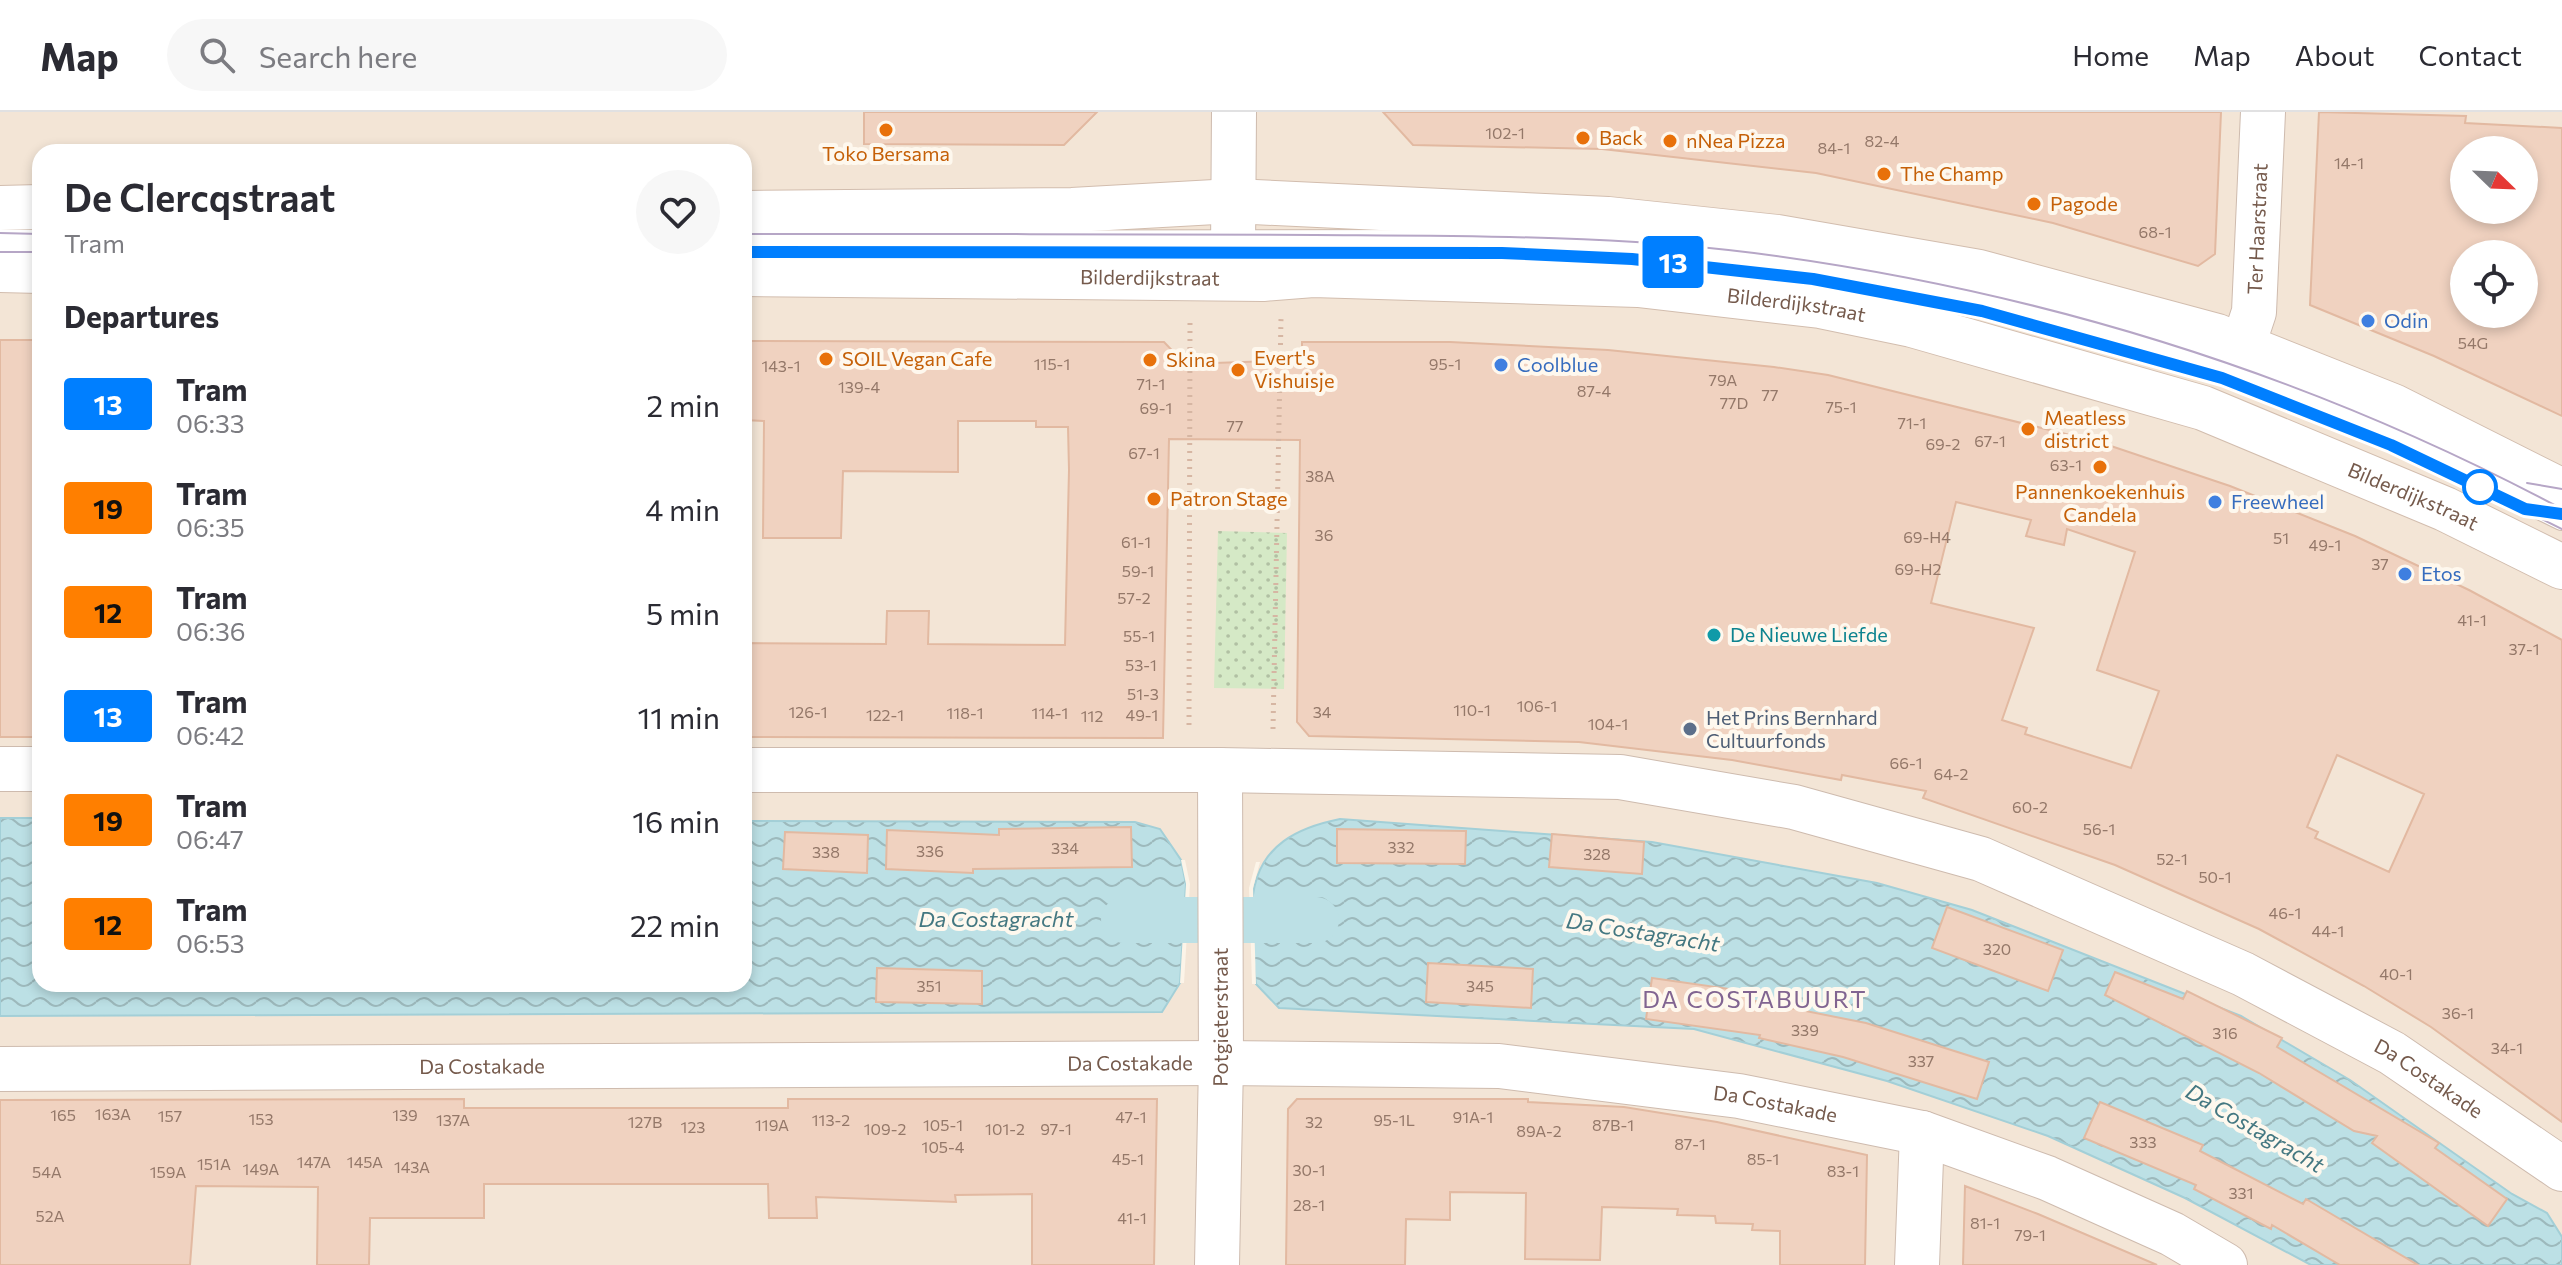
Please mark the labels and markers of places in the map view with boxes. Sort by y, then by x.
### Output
marker: Toko Bersama [877,121,895,139]
place label: Back [1599,125,1643,149]
place label: nNea Pizza [1686,128,1785,152]
marker: Back [1574,129,1592,147]
marker: nNea Pizza [1661,132,1679,150]
place label: Toko Bersama [822,141,950,165]
place label: The Champ [1900,161,2004,185]
marker: The Champ [1875,165,1893,183]
place label: Pagode [2050,191,2118,215]
marker: Pagode [2025,195,2043,213]
place label: Odin [2384,308,2429,332]
marker: Odin [2359,312,2377,330]
place label: Evert's Vishuisje [1254,345,1335,392]
place label: SOIL Vegan Cafe [842,346,992,370]
place label: Skina [1166,347,1216,371]
marker: SOIL Vegan Cafe [817,350,835,368]
marker: Skina [1141,351,1159,369]
place label: Coolblue [1517,352,1598,376]
marker: Coolblue [1492,356,1510,374]
marker: Evert's Vishuisje [1229,361,1247,379]
place label: Meatless district [2044,405,2126,452]
marker: Meatless district [2019,420,2037,438]
marker: Pannenkoekenhuis Candela [2091,458,2109,476]
unlabelled marker [2463,470,2497,504]
place label: Pannenkoekenhuis Candela [2015,479,2185,526]
place label: Patron Stage [1170,486,1287,510]
place label: Freewheel [2231,489,2324,513]
marker: Patron Stage [1145,490,1163,508]
marker: Freewheel [2206,493,2224,511]
place label: Etos [2421,561,2462,585]
marker: Etos [2396,565,2414,583]
place label: De Nieuwe Liefde [1730,622,1888,646]
marker: De Nieuwe Liefde [1705,626,1723,644]
place label: Het Prins Bernhard Cultuurfonds [1706,705,1878,752]
marker: Het Prins Bernhard Cultuurfonds [1681,720,1699,738]

